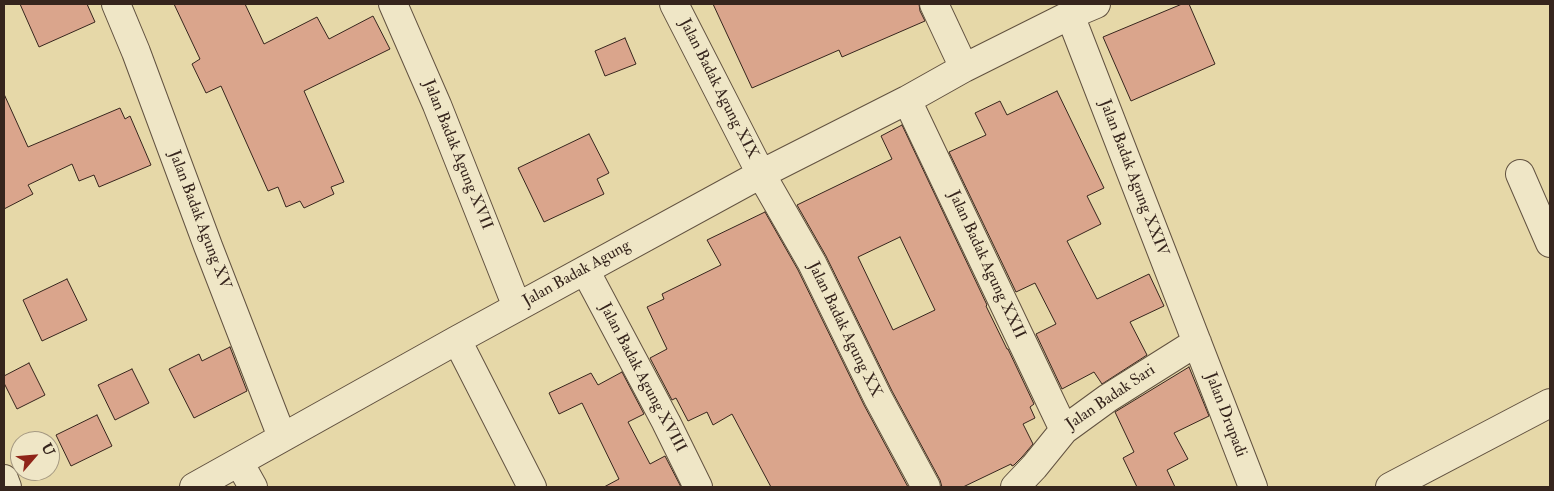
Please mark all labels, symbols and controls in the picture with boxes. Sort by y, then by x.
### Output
street label: Jalan Badak Agung XIX [674,16,762,162]
street label: Jalan Badak Agung XVII [418,77,496,233]
street label: Jalan Badak Agung XXIV [1094,97,1172,259]
street label: Jalan Badak Agung XV [164,148,234,292]
street label: Jalan Badak Agung XXII [943,188,1029,342]
street label: Jalan Badak Agung [520,236,634,312]
street label: Jalan Badak Agung XX [803,259,885,401]
street label: Jalan Badak Agung XVIII [594,300,690,456]
street label: Jalan Badak Sari [1063,361,1159,435]
street label: Jalan Drupadi [1200,370,1250,460]
north arrow [10,431,60,481]
text: U [38,440,58,458]

